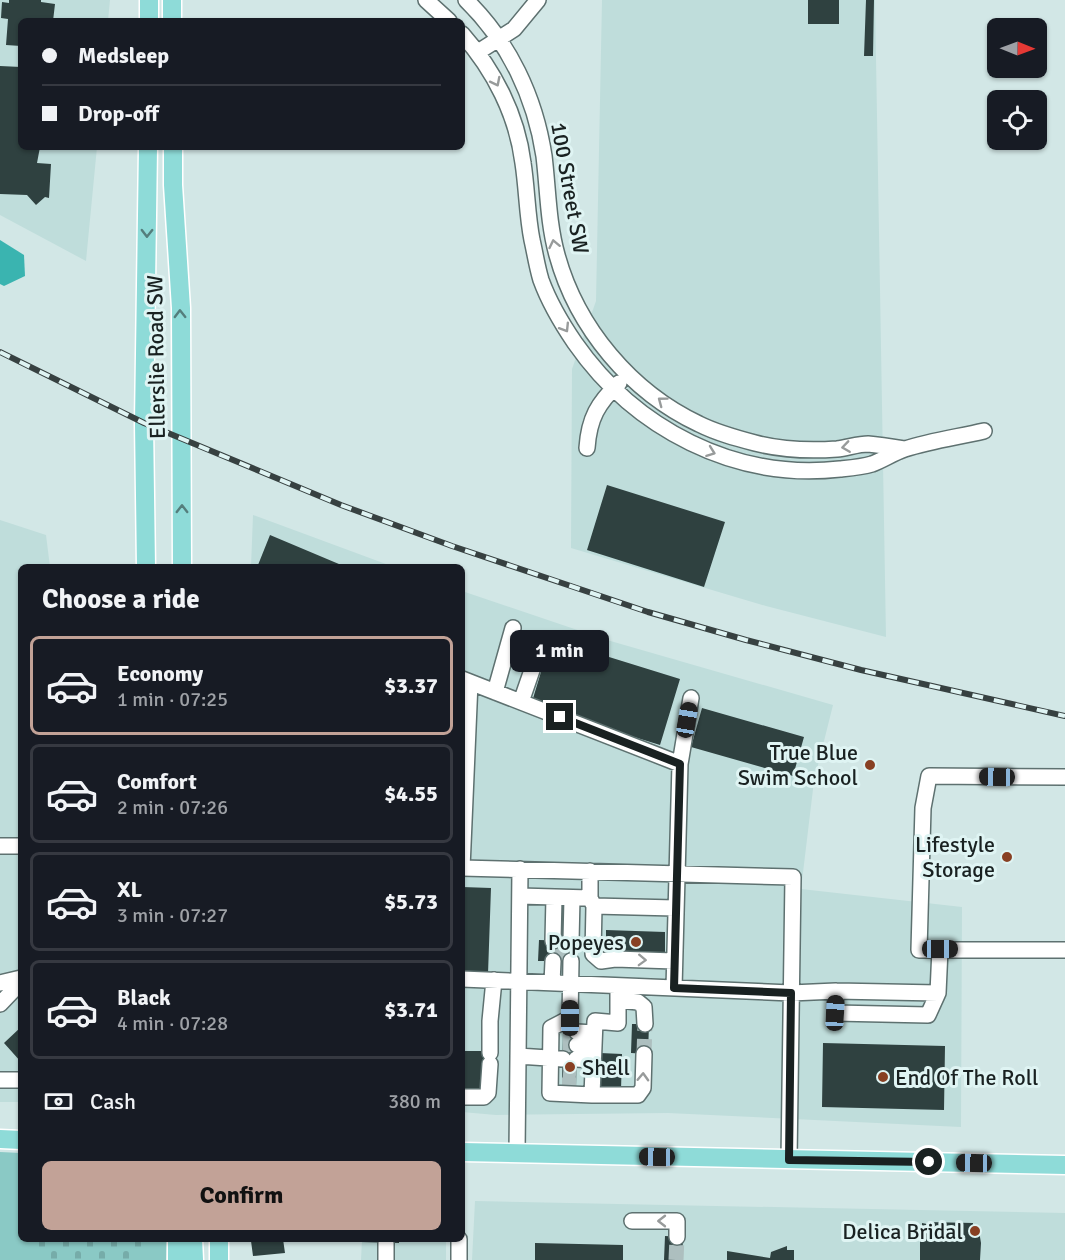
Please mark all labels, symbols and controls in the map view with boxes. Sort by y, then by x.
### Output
north arrow [987,18,1047,78]
map controls [987,18,1047,150]
text: Medsleep [78,42,169,69]
one-way arrow [489,75,500,86]
button: locate [987,90,1047,150]
text: Drop-off [78,100,159,127]
street label: 100 Street SW [545,120,595,256]
one-way arrow [140,228,153,237]
one-way arrow [549,239,562,249]
street label: Ellerslie Road SW [141,274,171,439]
one-way arrow [174,309,187,318]
one-way arrow [558,322,570,332]
one-way arrow [658,397,669,408]
one-way arrow [842,441,851,453]
one-way arrow [705,444,716,457]
one-way arrow [176,504,188,513]
text: Choose a ride [42,583,200,616]
callout: 1 min [510,630,610,672]
text: 1 min [535,638,584,663]
icon: car [45,659,99,713]
text: Economy [117,660,203,687]
text: $3.37 [384,672,438,699]
text: 1 min · 07:25 [117,687,228,712]
car [675,701,699,739]
route end [546,703,573,730]
place label: True Blue Swim School [738,739,858,791]
marker: True Blue Swim School [863,758,877,772]
icon: car [45,767,99,821]
text: Comfort [117,768,197,795]
car [979,768,1015,786]
text: $4.55 [384,780,438,807]
text: 2 min · 07:26 [117,795,228,820]
place label: Lifestyle Storage [915,831,995,883]
marker: Lifestyle Storage [1000,850,1014,864]
icon: car [45,875,99,929]
text: XL [117,876,142,903]
text: $5.73 [384,888,438,915]
text: 3 min · 07:27 [117,903,228,928]
place label: Popeyes [548,929,624,956]
marker: Popeyes [629,935,643,949]
car [922,940,958,958]
one-way arrow [637,954,646,967]
icon: car [45,983,99,1037]
text: Black [117,984,171,1011]
car [825,995,845,1031]
text: $3.71 [384,996,438,1023]
car [561,1000,579,1036]
text: 4 min · 07:28 [117,1011,228,1036]
place label: Shell [582,1054,630,1081]
marker: Shell [563,1060,577,1074]
place label: End Of The Roll [895,1064,1038,1091]
marker: End Of The Roll [876,1070,890,1084]
one-way arrow [637,1073,650,1082]
icon: cash [42,1085,75,1118]
text: Cash [90,1088,136,1115]
text: 380 m [388,1089,441,1114]
car [639,1148,675,1166]
route start [915,1148,942,1175]
car [956,1154,992,1172]
button: Confirm [42,1161,441,1230]
one-way arrow [658,1215,667,1227]
place label: Delica Bridal [842,1218,963,1245]
marker: Delica Bridal [968,1224,982,1238]

